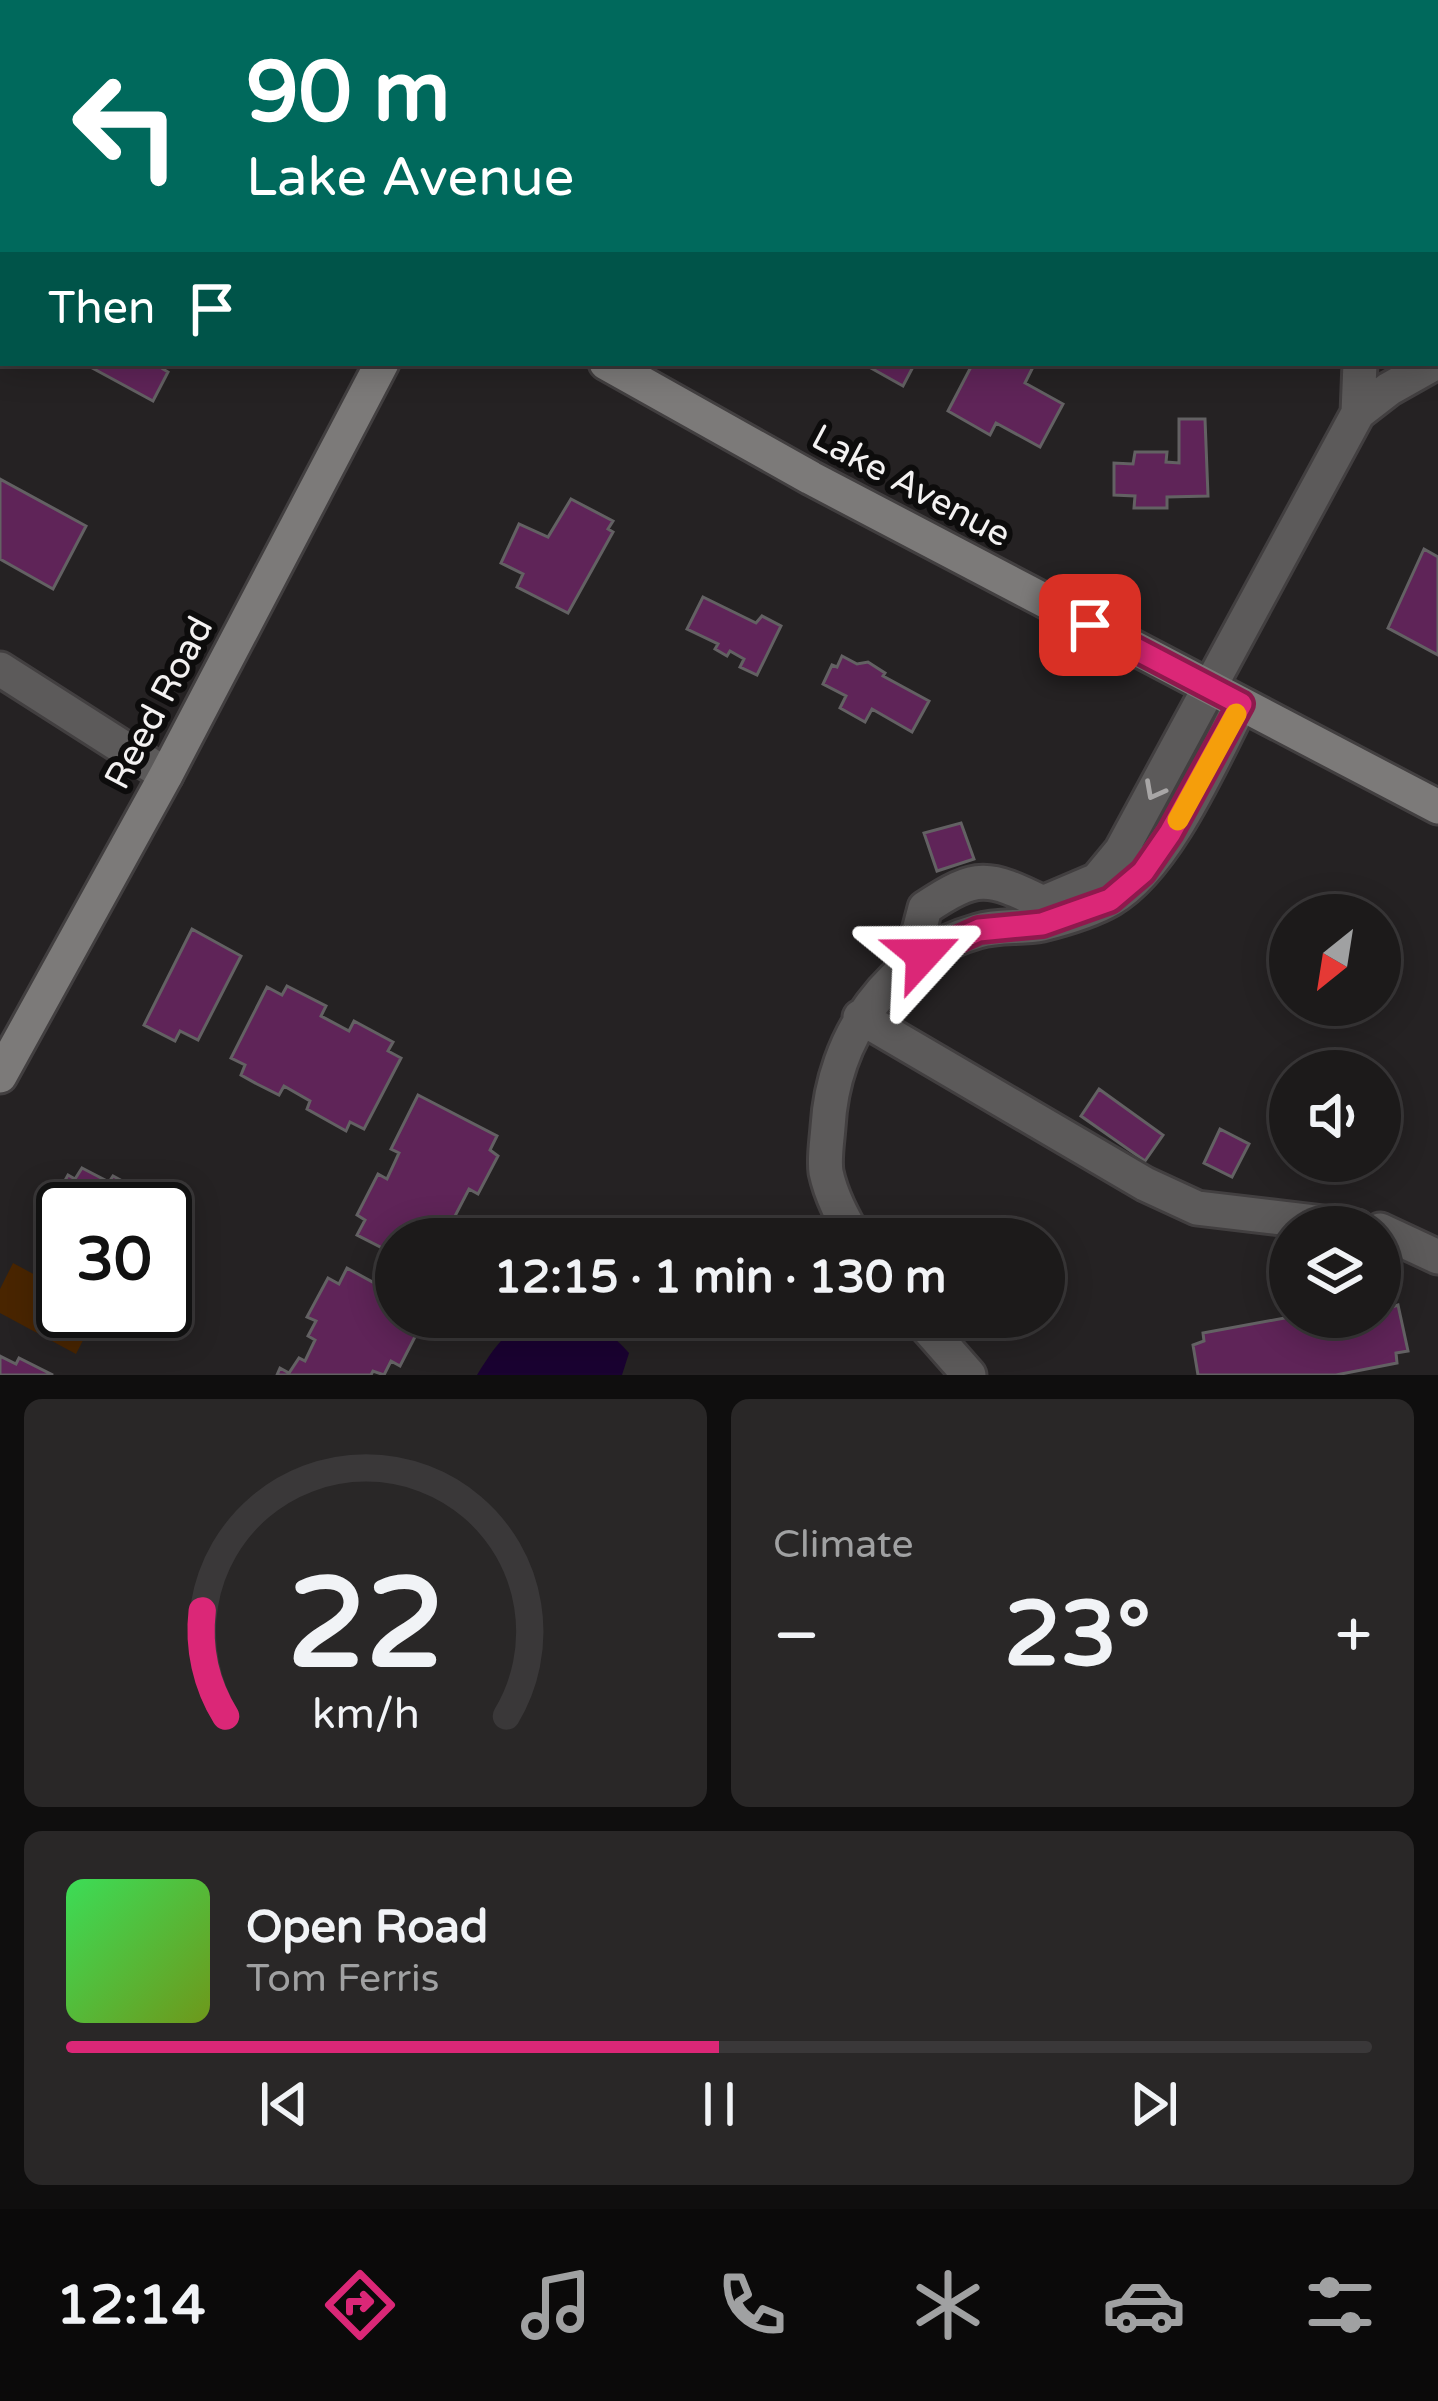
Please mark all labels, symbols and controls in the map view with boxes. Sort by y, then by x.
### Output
text: 90 m [246,43,450,144]
icon: left [48,48,204,204]
text: Lake Avenue [246,145,574,210]
icon: arrive [179,276,245,342]
text: Then [48,282,155,336]
street label: Lake Avenue [804,416,1018,556]
pin [1039,574,1141,676]
icon: arrive [1057,592,1123,658]
street label: Reed Road [96,609,222,797]
one-way arrow [1145,778,1168,799]
position arrow [860,892,986,1018]
north arrow [1269,894,1401,1026]
map controls [1269,894,1401,1338]
button: sound [1269,1050,1401,1182]
speed limit sign: 30 [36,1182,192,1338]
button: layers [1269,1206,1401,1338]
text: 12:15 · 1 min · 130 m [494,1251,946,1305]
text: Climate [773,1521,913,1568]
text: 22 [287,1550,444,1701]
text: 23° [1004,1581,1151,1690]
text: − [773,1596,820,1676]
text: + [1335,1596,1372,1676]
text: km/h [312,1689,419,1740]
text: Open Road [246,1901,488,1955]
text: Tom Ferris [246,1955,439,2002]
icon: previous [251,2071,317,2137]
icon: pause [686,2071,752,2137]
icon: next [1121,2071,1187,2137]
icon: directions [318,2263,402,2347]
icon: music [514,2263,598,2347]
icon: phone [710,2263,794,2347]
icon: climate [906,2263,990,2347]
icon: car [1102,2263,1186,2347]
icon: filters [1298,2263,1382,2347]
text: 12:14 [56,2273,206,2338]

